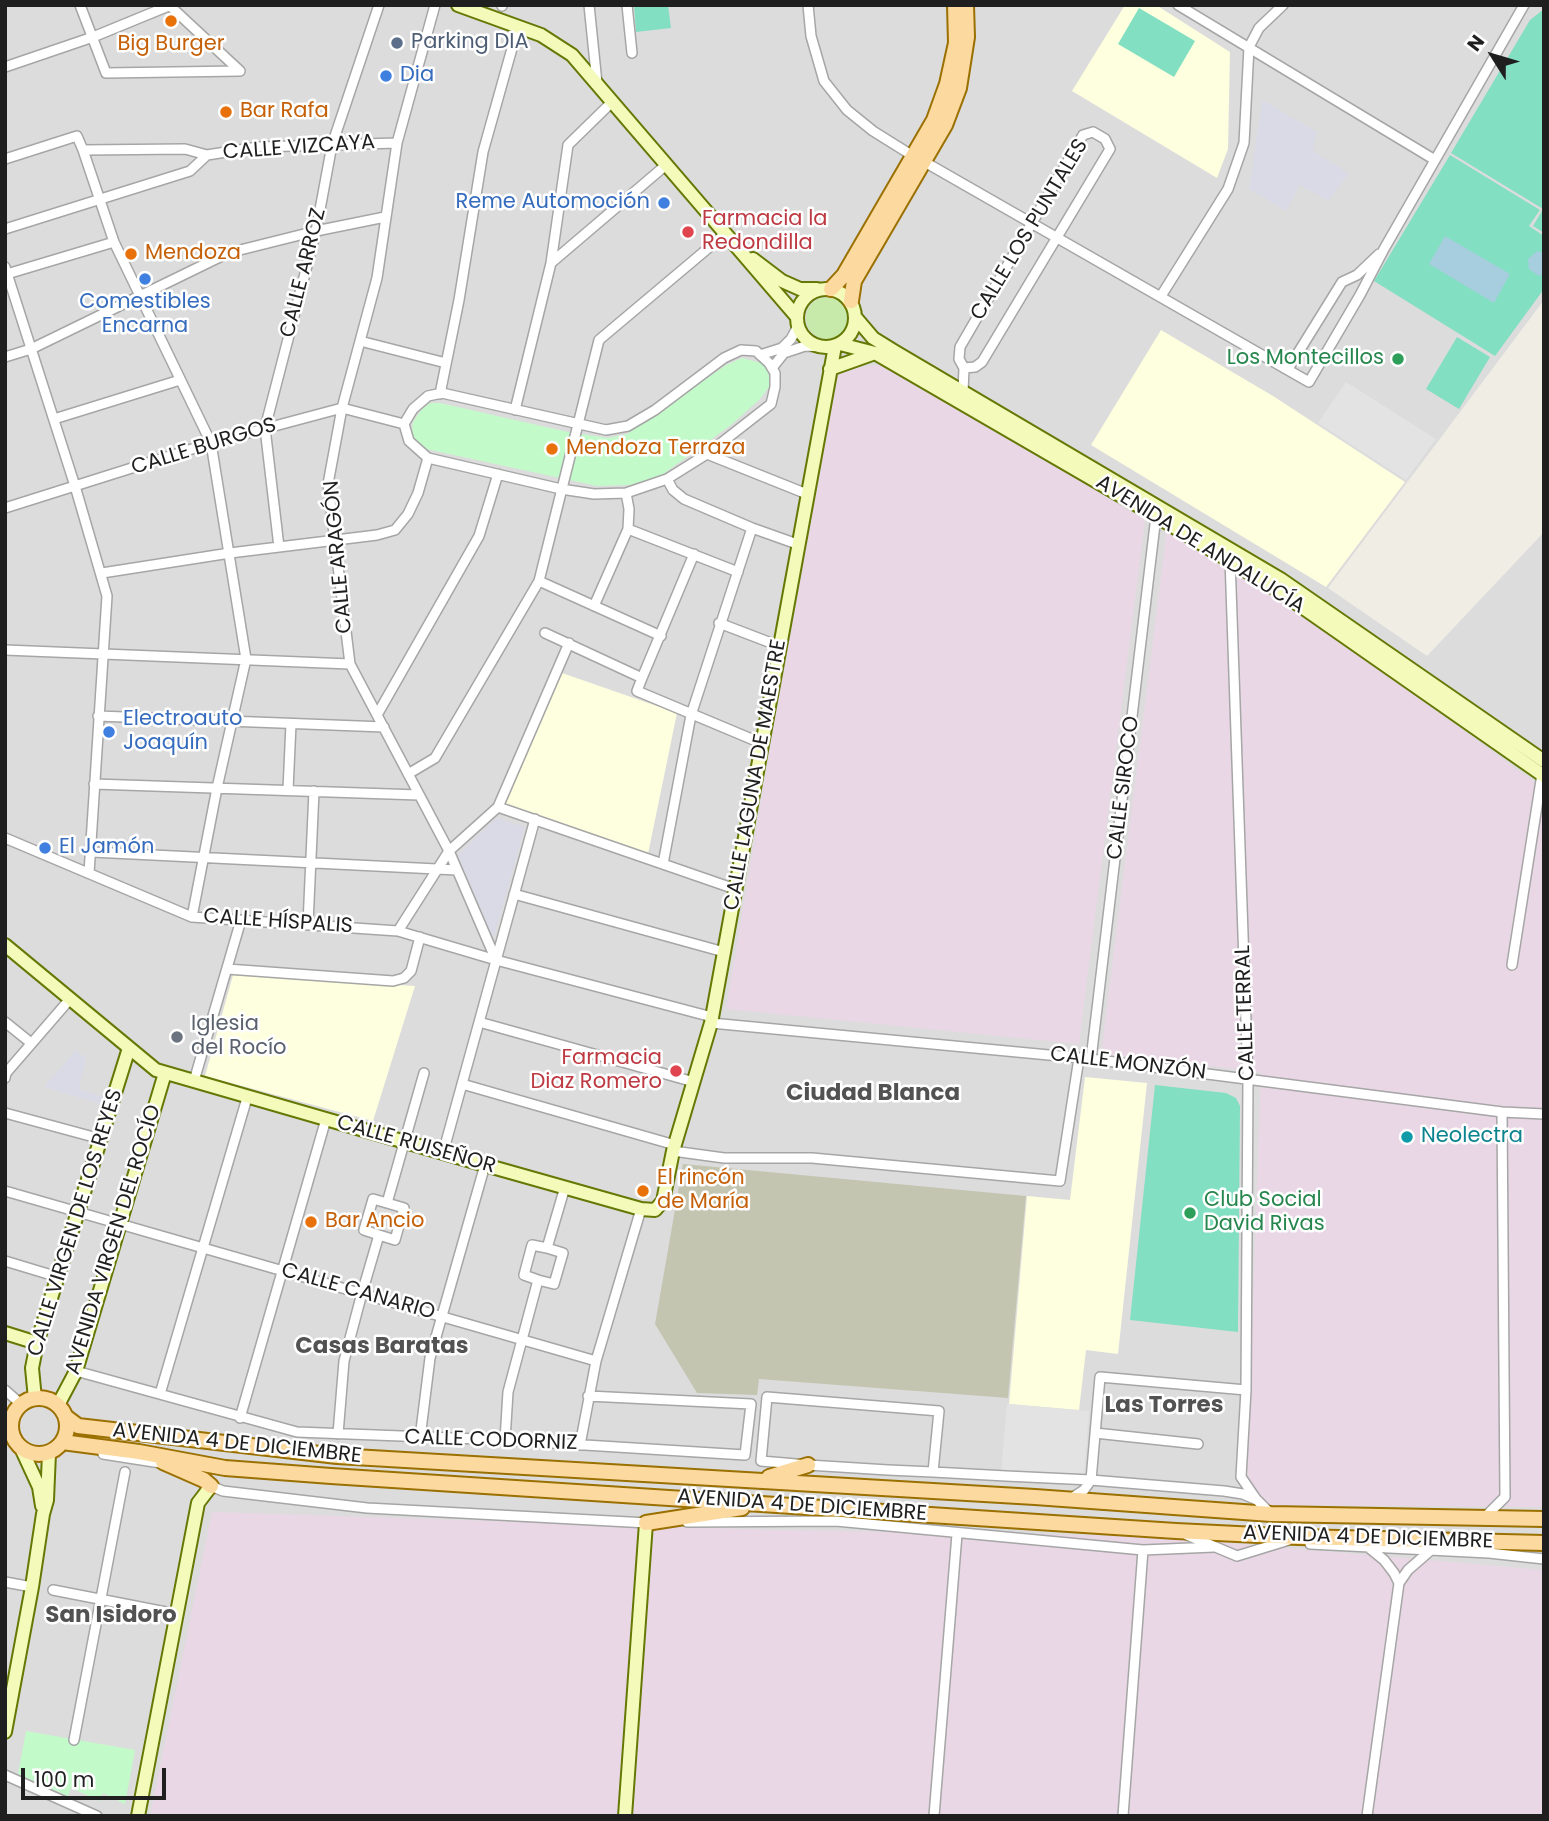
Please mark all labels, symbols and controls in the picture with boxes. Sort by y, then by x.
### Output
marker: Big Burger [163,13,179,29]
north arrow [1458,21,1528,91]
text: N [1461,29,1491,57]
place label: Parking DIA [411,30,529,56]
place label: Big Burger [117,32,225,58]
marker: Parking DIA [389,35,405,51]
place label: Dia [400,63,434,89]
marker: Dia [378,68,394,84]
place label: Bar Rafa [240,99,329,125]
marker: Bar Rafa [218,104,234,120]
street label: CALLE VIZCAYA [222,130,376,166]
street label: CALLE LOS PUNTALES [966,135,1094,325]
place label: Reme Automoción [455,190,650,216]
marker: Reme Automoción [656,195,672,211]
street label: CALLE ARROZ [276,206,332,340]
place label: Farmacia la Redondilla [702,207,828,257]
marker: Farmacia la Redondilla [680,224,696,240]
place label: Mendoza [145,241,241,267]
marker: Mendoza [123,246,139,262]
marker: Comestibles Encarna [137,271,153,287]
place label: Comestibles Encarna [79,290,211,340]
place label: Los Montecillos [1227,346,1384,372]
marker: Los Montecillos [1390,351,1406,367]
street label: CALLE BURGOS [129,413,279,481]
place label: Mendoza Terraza [566,436,746,462]
marker: Mendoza Terraza [544,441,560,457]
street label: AVENIDA DE ANDALUCÍA [1091,470,1309,620]
street label: CALLE ARAGÓN [320,479,358,635]
street label: CALLE LAGUNA DE MAESTRE [720,638,792,912]
place label: Electroauto Joaquín [123,707,242,757]
street label: CALLE SIROCO [1103,715,1145,861]
marker: Electroauto Joaquín [101,724,117,740]
place label: El Jamón [59,835,154,861]
marker: El Jamón [37,840,53,856]
street label: CALLE HÍSPALIS [202,904,354,940]
street label: CALLE TERRAL [1231,945,1261,1081]
place label: Iglesia del Rocío [191,1012,287,1062]
marker: Iglesia del Rocío [169,1029,185,1045]
street label: CALLE MONZÓN [1049,1042,1207,1086]
place label: Farmacia Diaz Romero [530,1046,662,1096]
marker: Farmacia Diaz Romero [668,1063,684,1079]
district label: Ciudad Blanca [786,1080,960,1108]
street label: CALLE VIRGEN DE LOS REYES [23,1086,129,1360]
street label: AVENIDA VIRGEN DEL ROCÍO [61,1102,167,1378]
street label: CALLE RUISEÑOR [334,1110,498,1180]
place label: Neolectra [1421,1124,1523,1150]
marker: Neolectra [1399,1129,1415,1145]
place label: El rincón de María [657,1166,749,1216]
marker: El rincón de María [635,1183,651,1199]
place label: Club Social David Rivas [1204,1188,1325,1238]
marker: Club Social David Rivas [1182,1205,1198,1221]
place label: Bar Ancio [325,1209,424,1235]
marker: Bar Ancio [303,1214,319,1230]
street label: CALLE CANARIO [278,1258,438,1326]
district label: Casas Baratas [295,1333,469,1361]
district label: Las Torres [1104,1392,1224,1420]
street label: AVENIDA 4 DE DICIEMBRE [111,1418,363,1470]
street label: CALLE CODORNIZ [404,1425,578,1457]
street label: AVENIDA 4 DE DICIEMBRE [676,1485,928,1527]
street label: AVENIDA 4 DE DICIEMBRE [1242,1521,1494,1555]
district label: San Isidoro [45,1602,177,1630]
scale bar [24,1755,170,1799]
text: 100 m [34,1765,94,1794]

